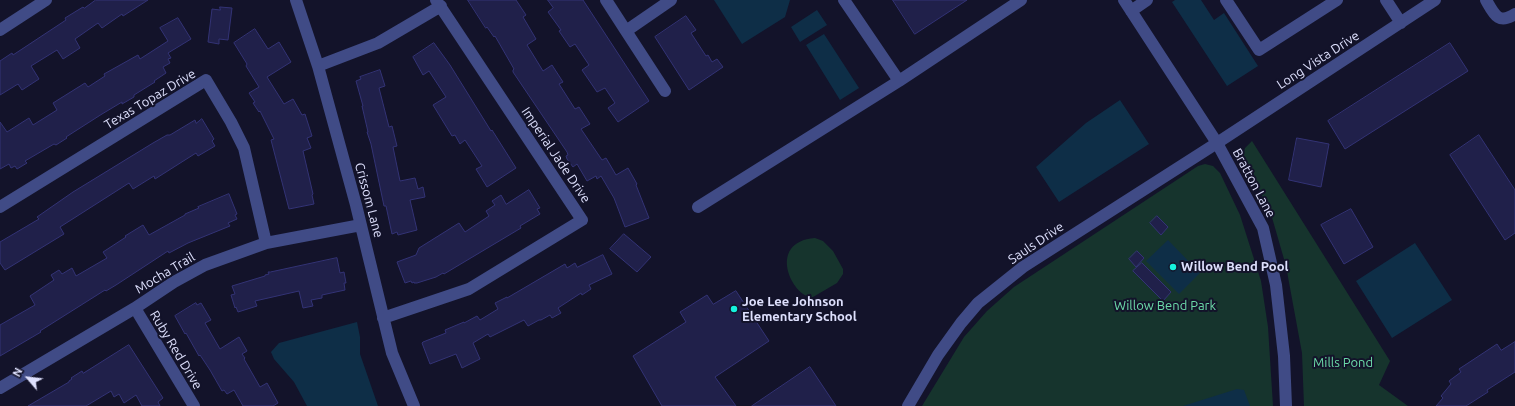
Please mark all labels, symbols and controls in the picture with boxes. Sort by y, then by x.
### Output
street label: Long Vista Drive [1274,28,1362,92]
street label: Texas Topaz Drive [101,66,199,132]
street label: Imperial Jade Drive [518,104,594,206]
street label: Bratton Lane [1229,146,1279,220]
street label: Crissom Lane [351,161,387,239]
street label: Sauls Drive [1005,219,1067,267]
street label: Mocha Trail [132,249,198,297]
place label: Willow Bend Pool [1181,259,1288,275]
marker: Willow Bend Pool [1168,262,1178,272]
place label: Joe Lee Johnson Elementary School [742,294,857,325]
park label: Willow Bend Park [1114,298,1216,314]
marker: Joe Lee Johnson Elementary School [729,304,739,314]
street label: Ruby Red Drive [146,308,206,392]
park label: Mills Pond [1313,355,1373,371]
north arrow [8,358,48,398]
text: N [10,366,25,379]

